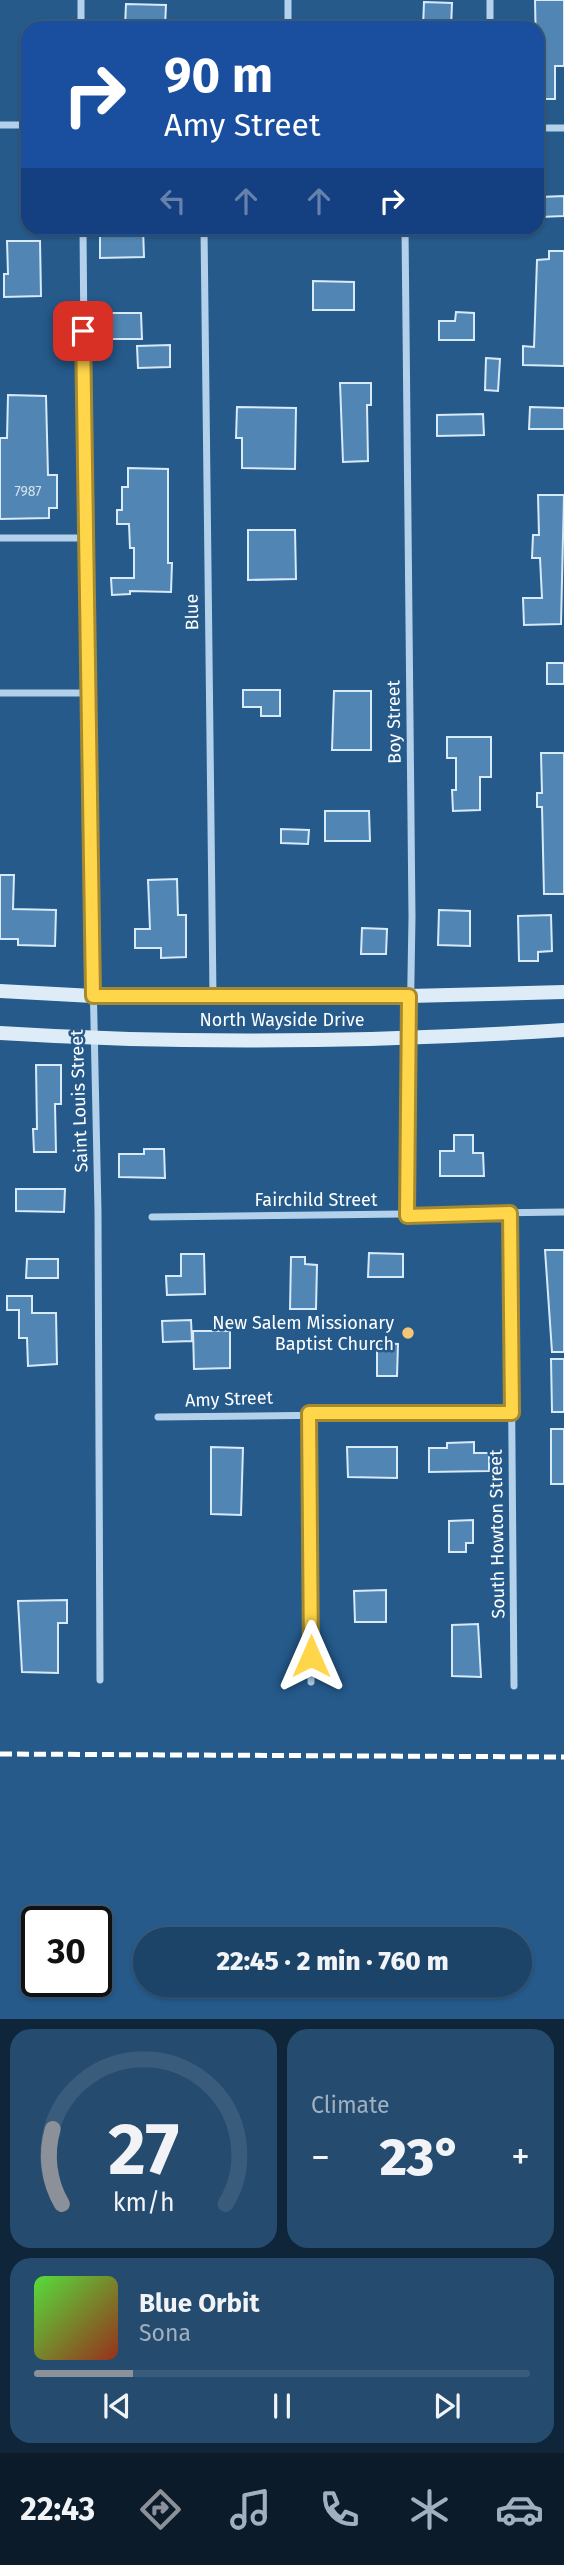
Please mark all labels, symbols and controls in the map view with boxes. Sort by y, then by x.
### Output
text: 90 m [164,46,273,105]
icon: right [49,49,140,140]
text: Amy Street [164,106,321,144]
icon: left [154,182,192,220]
icon: ahead [227,182,265,220]
icon: ahead [300,182,338,220]
icon: right [373,182,411,220]
pin [53,301,113,361]
icon: arrive [64,312,102,350]
house number: 7987 [14,483,42,500]
street label: Blue [181,594,203,630]
street label: Boy Street [382,679,406,764]
street label: North Wayside Drive [199,1009,365,1031]
street label: Saint Louis Street [65,1029,92,1173]
street label: Fairchild Street [255,1189,378,1211]
place label: New Salem Missionary Baptist Church [212,1312,394,1355]
marker: New Salem Missionary Baptist Church [400,1325,416,1341]
street label: Amy Street [185,1386,274,1412]
street label: South Howton Street [485,1449,509,1619]
position arrow [274,1619,348,1693]
speed limit sign: 30 [21,1906,112,1997]
text: 22:45 · 2 min · 760 m [216,1946,449,1977]
text: Climate [311,2091,390,2119]
text: 27 [108,2107,179,2194]
text: 23° [380,2126,461,2189]
text: − [311,2134,330,2180]
text: + [511,2134,530,2180]
text: km/h [113,2188,174,2218]
text: Blue Orbit [139,2288,259,2319]
text: Sona [139,2319,191,2347]
icon: previous [98,2387,136,2425]
icon: pause [263,2387,301,2425]
icon: next [428,2387,466,2425]
icon: directions [136,2485,185,2534]
icon: music [226,2485,275,2534]
icon: phone [315,2485,364,2534]
icon: climate [405,2485,454,2534]
icon: car [495,2485,544,2534]
text: 22:43 [20,2490,95,2528]

